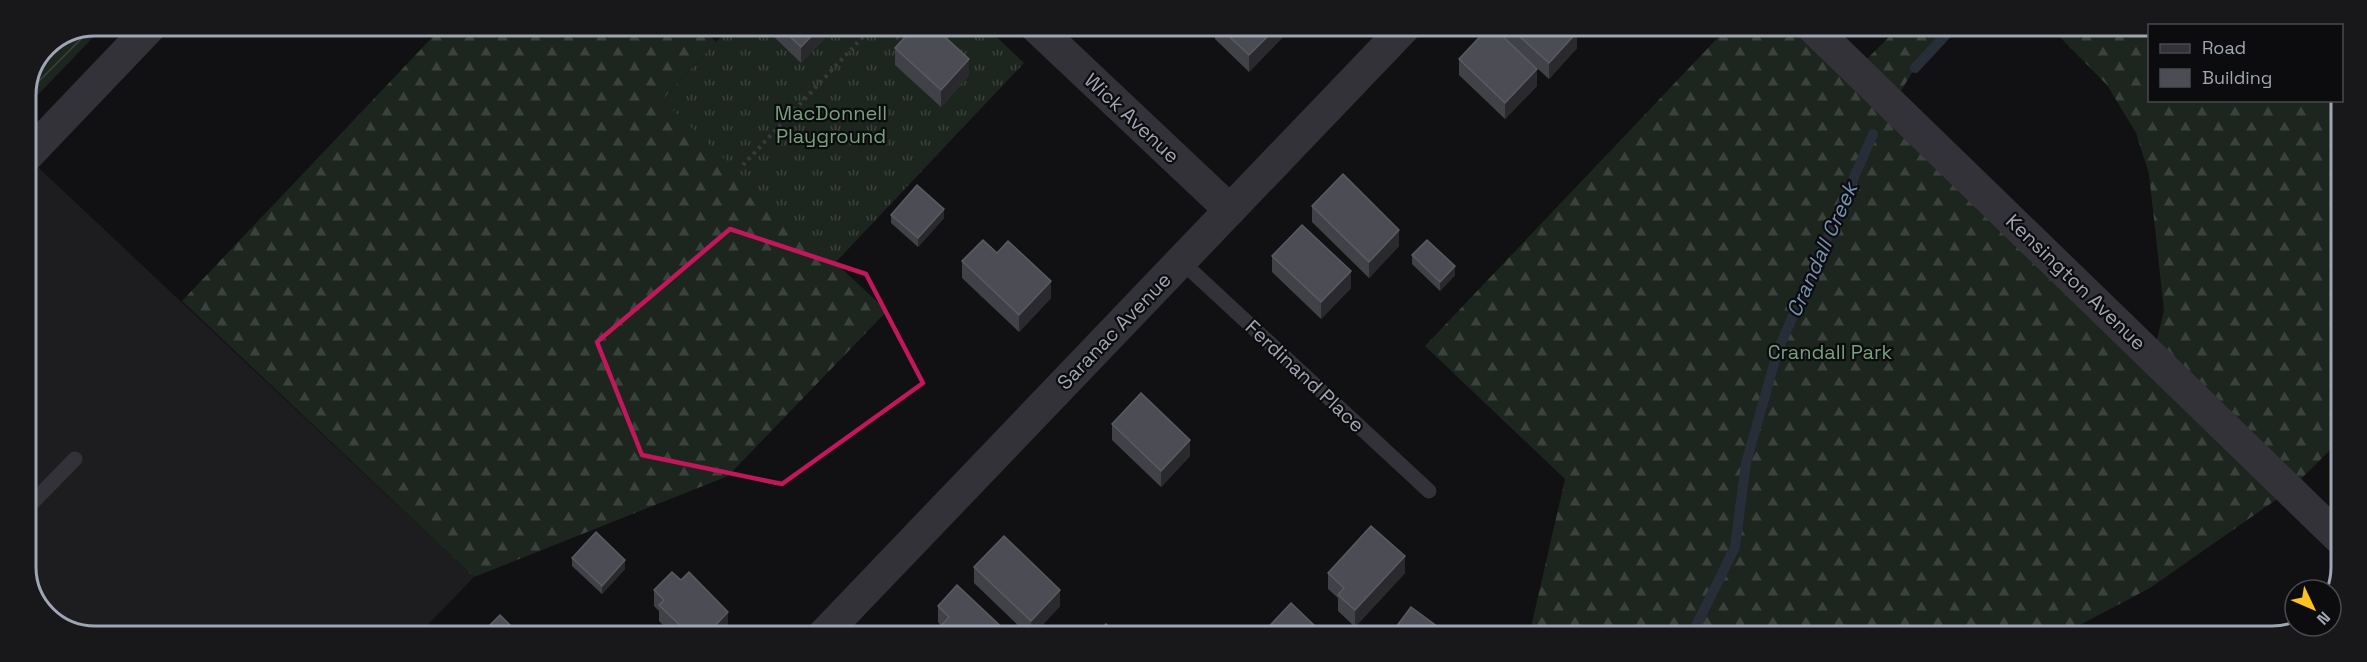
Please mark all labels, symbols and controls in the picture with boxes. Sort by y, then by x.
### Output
legend [2148,24,2343,102]
text: Road [2202,36,2246,59]
text: Building [2202,66,2272,89]
street label: Wick Avenue [1079,67,1185,169]
park label: MacDonnell Playground [775,100,887,149]
water label: Crandall Creek [1780,176,1864,321]
street label: Kensington Avenue [2000,208,2152,356]
street label: Saranac Avenue [1051,267,1177,395]
street label: Ferdinand Place [1240,314,1370,438]
park label: Crandall Park [1768,339,1893,365]
north arrow [2283,578,2343,638]
text: N [2312,607,2335,629]

